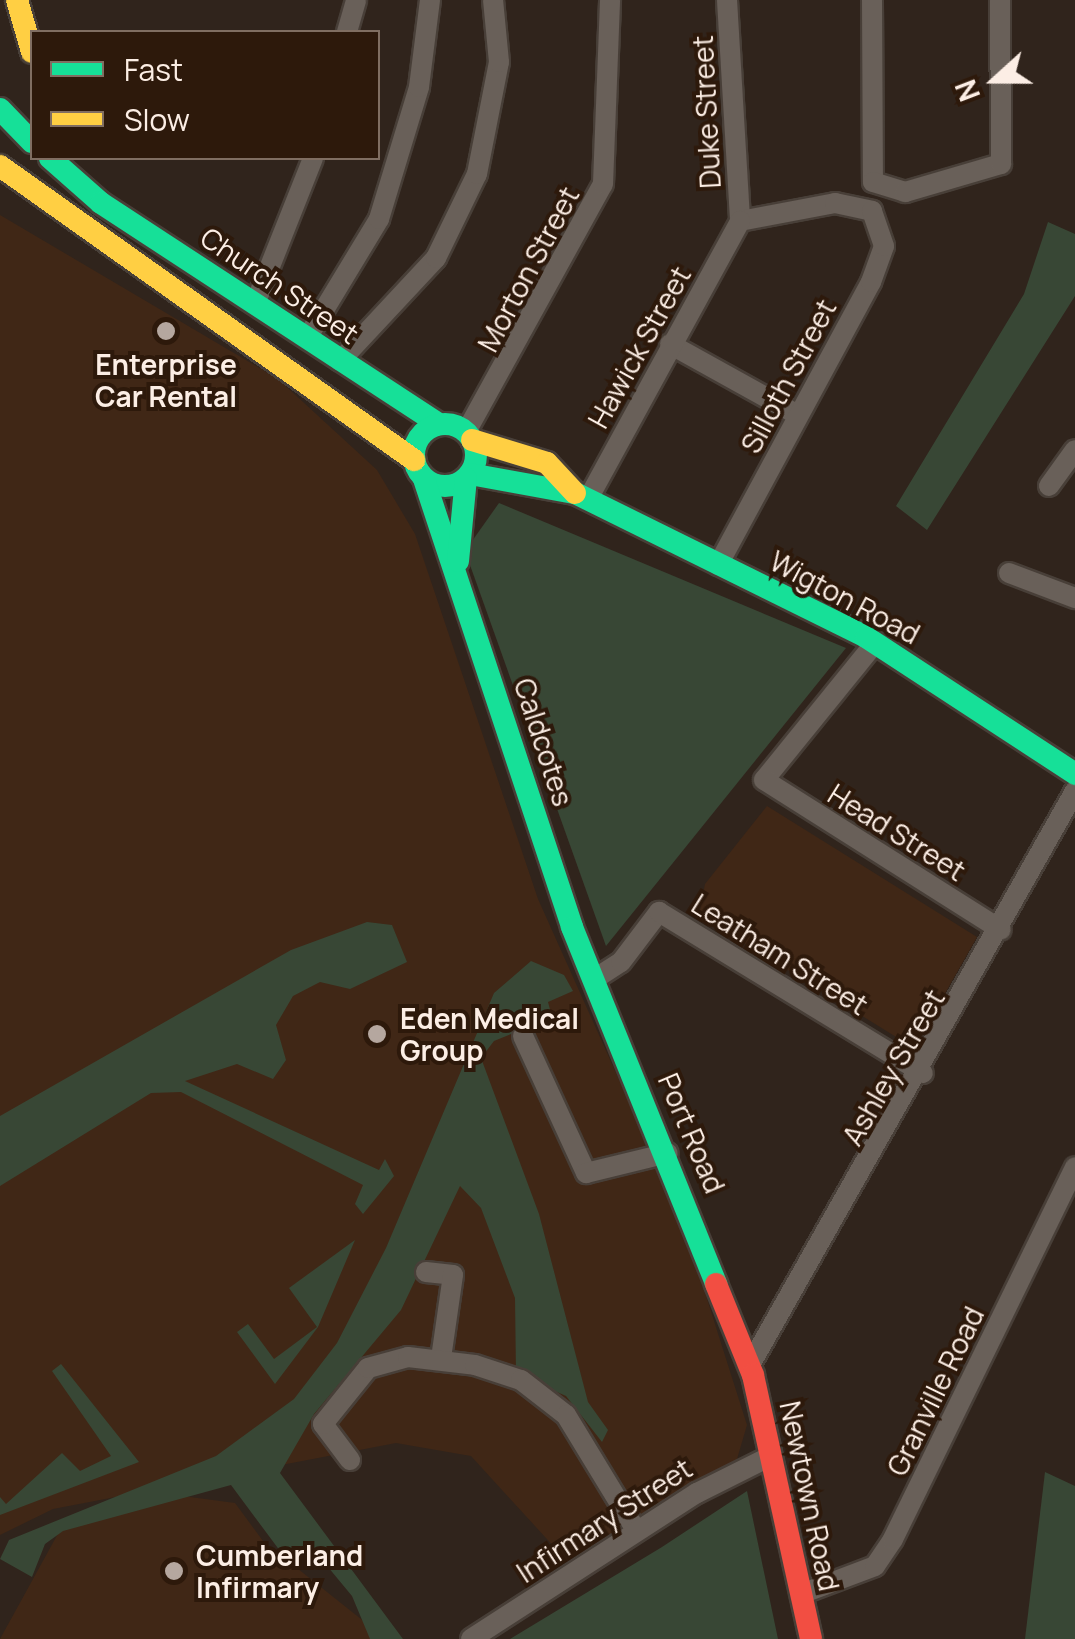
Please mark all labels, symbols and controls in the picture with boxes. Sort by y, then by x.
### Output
legend [30,30,380,160]
north arrow [945,30,1045,130]
street label: Duke Street [685,35,727,189]
text: Fast [124,49,183,90]
text: N [946,75,988,107]
text: Slow [124,99,190,140]
street label: Morton Street [470,181,586,357]
street label: Church Street [195,220,365,350]
street label: Hawick Street [581,260,697,434]
street label: Silloth Street [733,293,843,459]
marker: Enterprise Car Rental [155,320,177,342]
place label: Enterprise Car Rental [95,347,237,413]
street label: Wigton Road [764,544,926,650]
street label: Caldcotes [508,674,580,810]
street label: Head Street [822,777,972,887]
street label: Leatham Street [686,887,874,1021]
street label: Ashley Street [835,983,951,1151]
place label: Eden Medical Group [400,1001,579,1067]
marker: Eden Medical Group [364,1021,390,1047]
street label: Port Road [652,1068,732,1198]
street label: Granville Road [880,1301,990,1481]
street label: Newtown Road [773,1398,847,1594]
street label: Infirmary Street [510,1451,698,1589]
place label: Cumberland Infirmary [196,1538,363,1604]
marker: Cumberland Infirmary [161,1558,187,1584]

